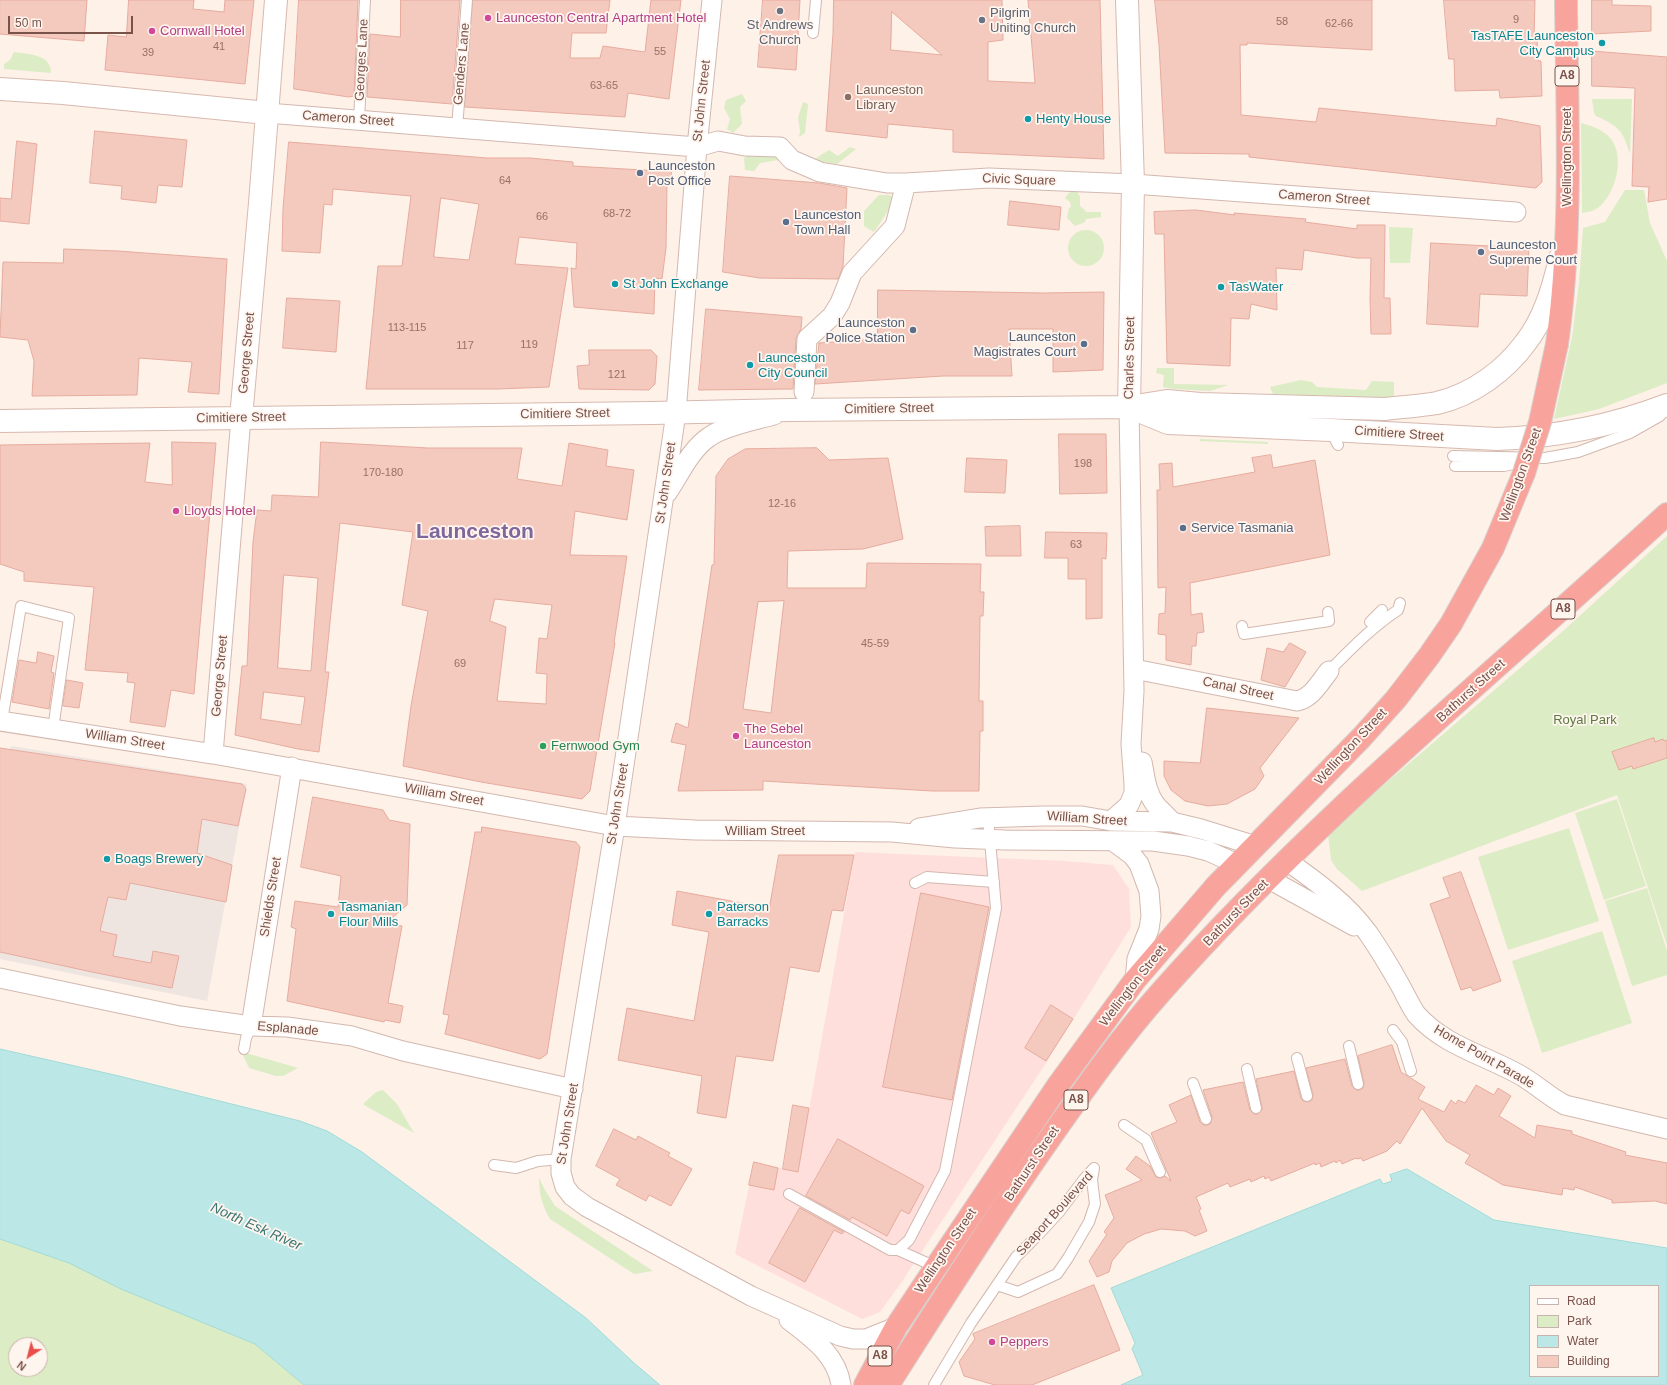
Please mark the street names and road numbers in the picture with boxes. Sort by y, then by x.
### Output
street label: Georges Lane [352,18,372,102]
street label: Genders Lane [451,22,473,106]
street label: St John Street [690,59,714,143]
road number: A8 [1555,66,1579,86]
street label: Cameron Street [302,108,394,130]
street label: Wellington Street [1559,108,1575,206]
street label: Civic Square [982,171,1056,189]
street label: Cameron Street [1278,187,1370,209]
street label: George Street [236,312,258,394]
street label: Charles Street [1121,316,1139,400]
street label: Cimitiere Street [844,400,934,418]
street label: Cimitiere Street [520,405,610,423]
street label: Cimitiere Street [196,409,286,427]
street label: Cimitiere Street [1354,423,1444,445]
street label: Wellington Street [1497,426,1545,524]
street label: St John Street [653,441,679,525]
road number: A8 [1551,599,1575,619]
street label: George Street [209,635,231,717]
street label: Bathurst Street [1434,656,1508,726]
street label: Canal Street [1201,674,1275,704]
street label: Wellington Street [1312,706,1390,788]
street label: William Street [84,726,166,754]
street label: St John Street [604,762,632,846]
street label: William Street [403,780,485,810]
street label: William Street [1046,808,1128,830]
street label: William Street [725,823,805,839]
street label: Shields Street [257,856,285,938]
street label: Bathurst Street [1200,876,1272,950]
street label: Wellington Street [1096,942,1170,1030]
street label: Esplanade [257,1019,319,1039]
street label: Home Point Parade [1431,1022,1537,1092]
street label: St John Street [554,1082,582,1166]
road number: A8 [1064,1090,1088,1110]
street label: Bathurst Street [1001,1124,1063,1204]
street label: Seaport Boulevard [1013,1169,1097,1259]
street label: Wellington Street [912,1206,980,1296]
road number: A8 [868,1346,892,1366]

